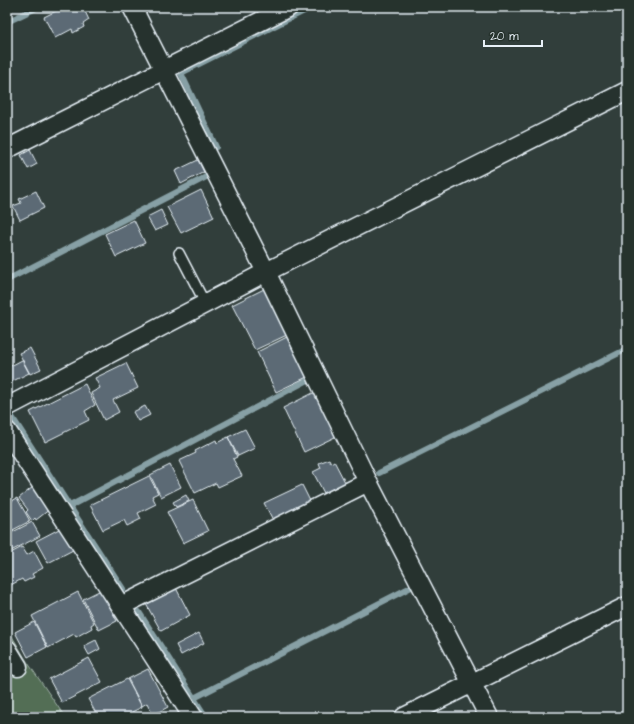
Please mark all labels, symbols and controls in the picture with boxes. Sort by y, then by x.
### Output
scale bar [484,22,542,48]
text: 20 m [490,28,519,45]

